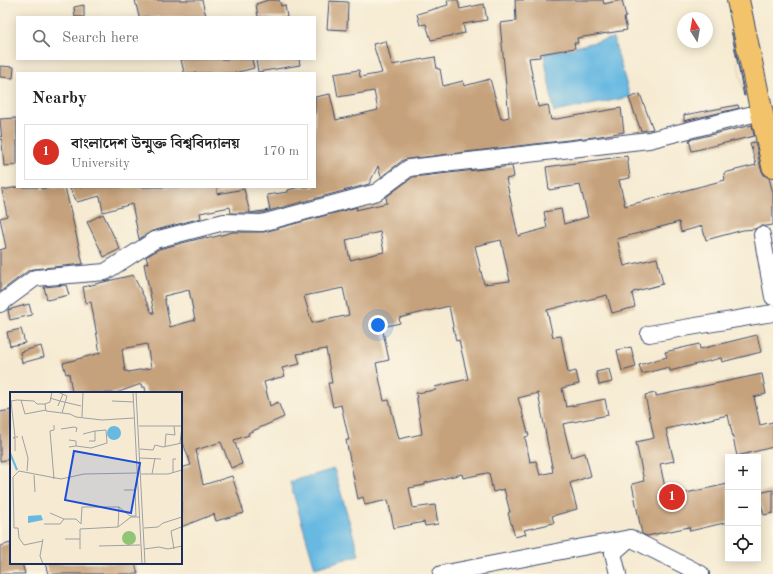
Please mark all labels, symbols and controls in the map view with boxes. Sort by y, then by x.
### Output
north arrow [677,12,713,48]
search box [16,16,316,60]
icon: search [30,27,52,49]
text: Search here [62,31,139,46]
text: Nearby [32,90,87,107]
text: বাংলাদেশ উন্মুক্ত বিশ্ববিদ্যালয় [71,137,240,152]
text: 1 [42,145,50,158]
text: 170 m [262,145,299,158]
text: University [71,157,130,170]
your location [368,315,388,335]
inset map [10,392,182,564]
map controls [725,454,761,562]
button: + [725,454,761,490]
pin: 1 [659,482,685,512]
button: − [725,490,761,526]
button: locate [725,526,761,562]

